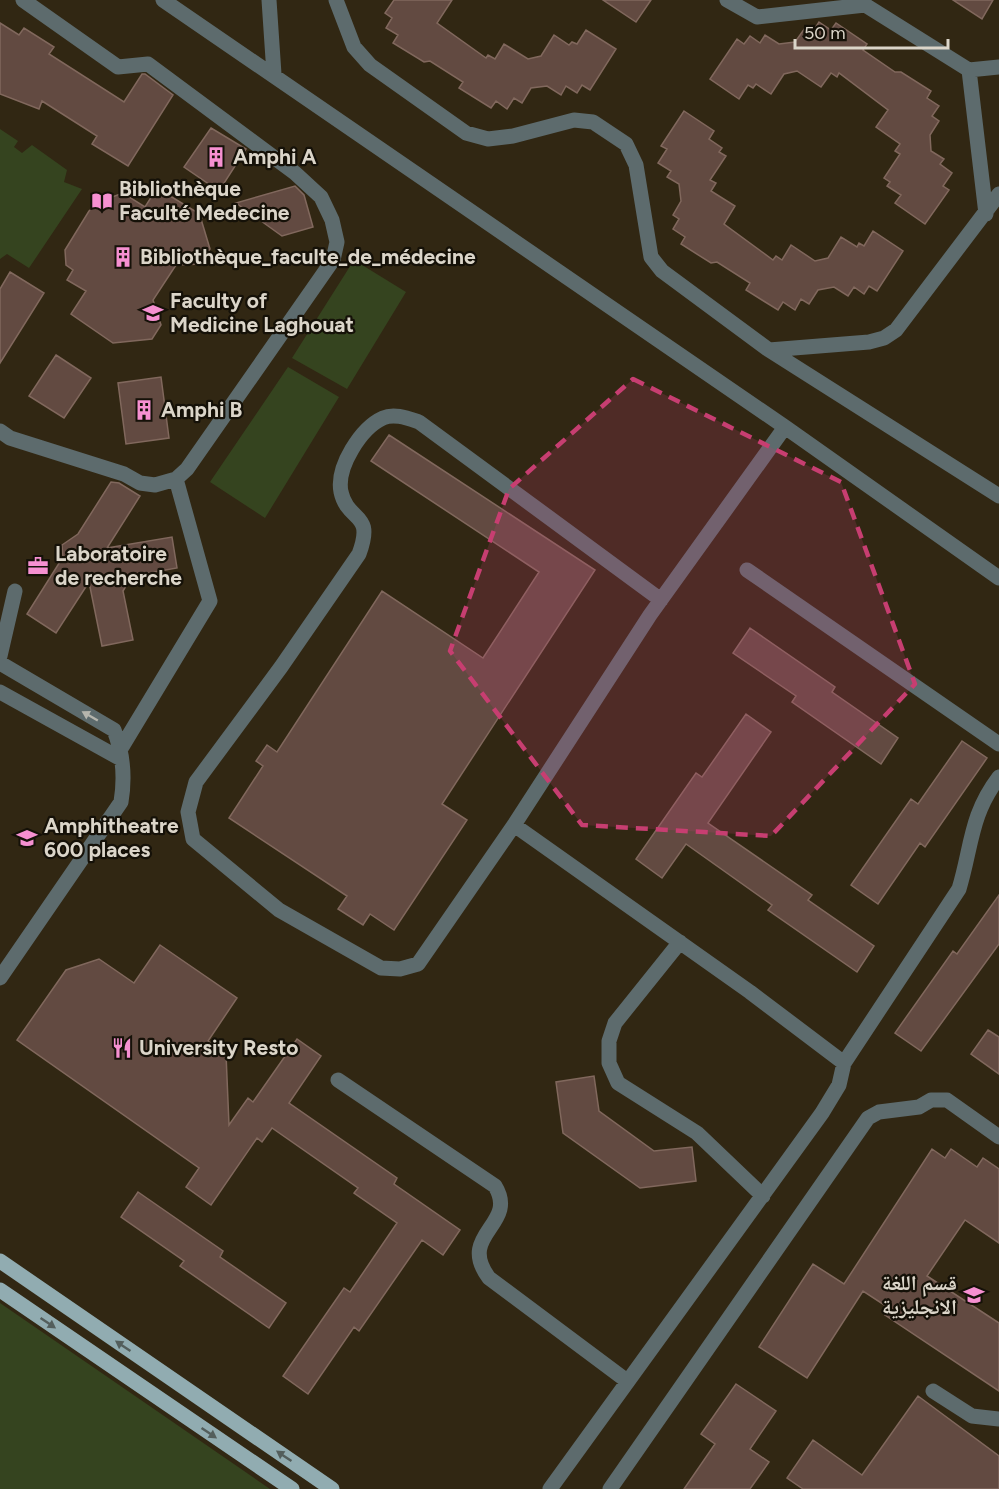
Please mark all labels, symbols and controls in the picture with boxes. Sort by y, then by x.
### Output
scale bar [795,12,948,50]
text: 50 m [804,22,846,44]
place label: Amphi A [233,144,316,169]
building icon: Amphi A [204,145,228,169]
place label: Bibliothèque Faculté Medecine [119,176,290,225]
library icon: Bibliothèque Faculté Medecine [90,189,114,213]
place label: Bibliothèque_faculte_de_médecine [140,244,476,269]
building icon: Bibliothèque_faculte_de_médecine [111,245,135,269]
place label: Faculty of Medicine Laghouat [170,288,354,337]
school or university icon: Faculty of Medicine Laghouat [141,301,165,325]
place label: Amphi B [161,397,242,422]
building icon: Amphi B [132,398,156,422]
place label: Laboratoire de recherche [55,541,182,590]
office icon: Laboratoire de recherche [26,554,50,578]
one-way arrow [81,711,98,721]
place label: Amphitheatre 600 places [44,813,179,862]
school or university icon: Amphitheatre 600 places [15,826,39,850]
place label: University Resto [139,1035,298,1060]
restaurant icon: University Resto [110,1036,134,1060]
place label: قسم اللغة الانجليزية [882,1270,957,1319]
school or university icon: قسم اللغة الانجليزية [962,1283,986,1307]
one-way arrow [40,1317,56,1329]
one-way arrow [116,1340,132,1352]
one-way arrow [201,1427,217,1439]
one-way arrow [276,1451,292,1462]

